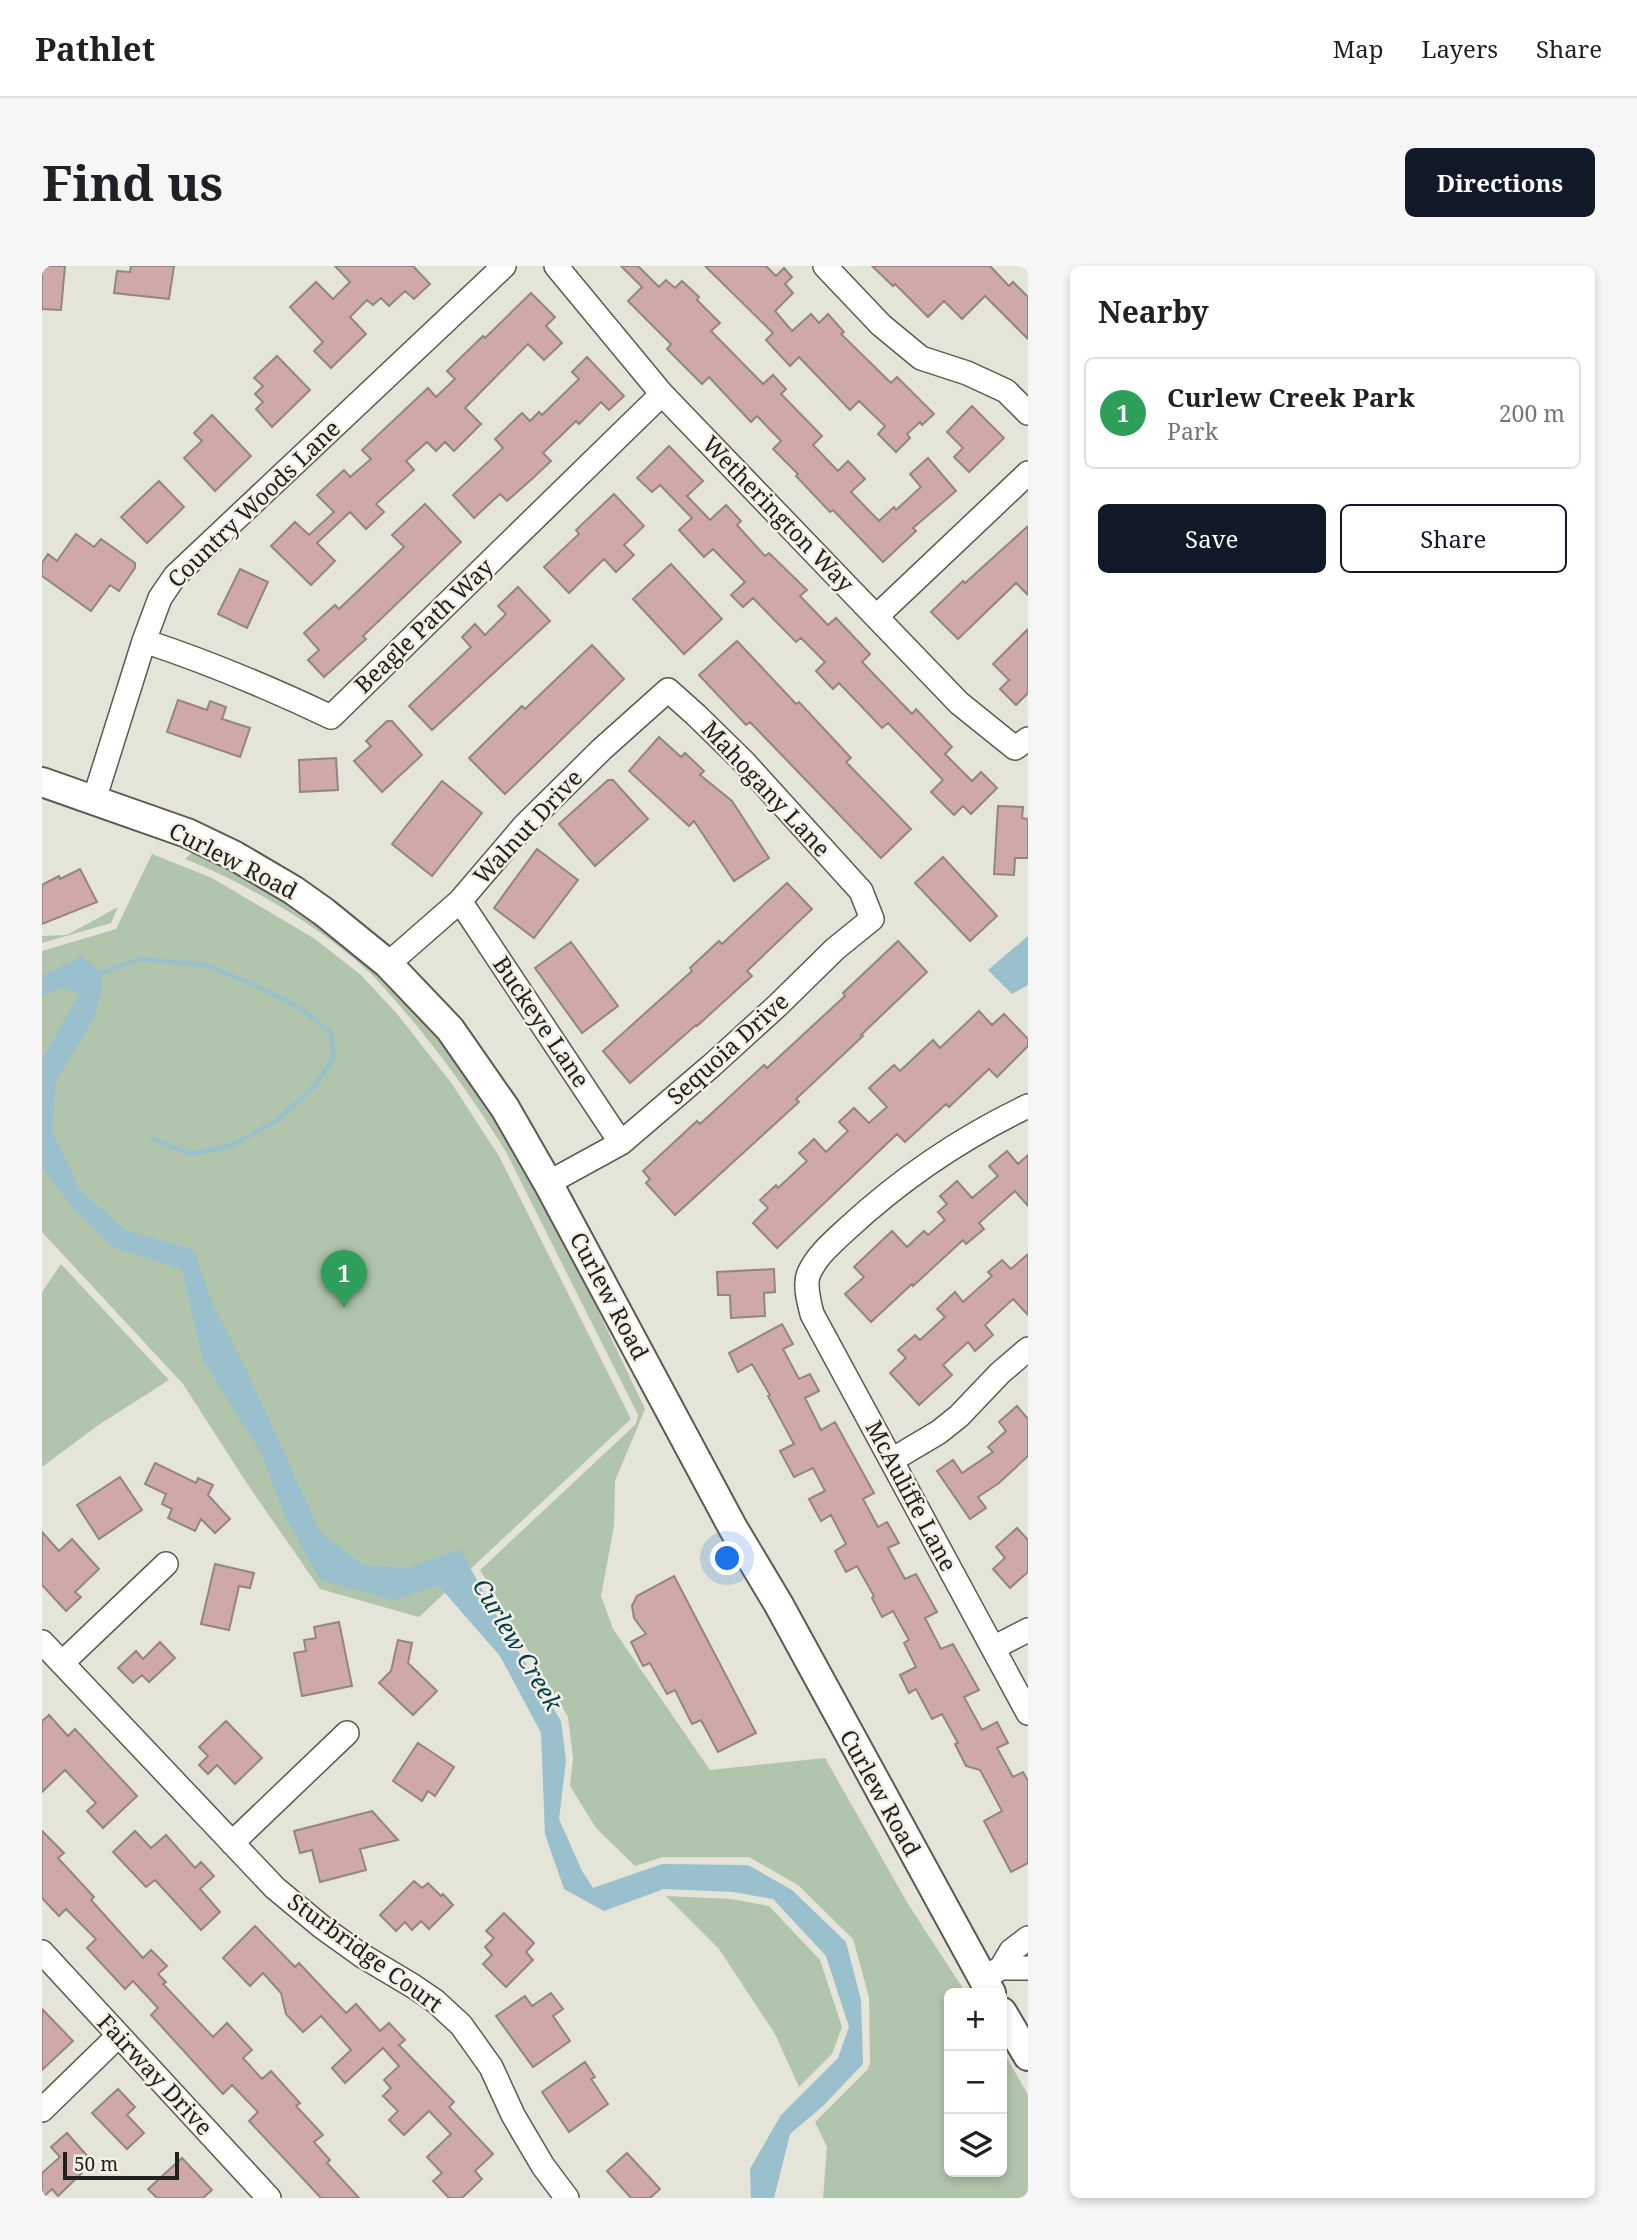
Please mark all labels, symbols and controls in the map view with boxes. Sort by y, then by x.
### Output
text: Pathlet [35,26,155,71]
text: Map [1333,32,1384,65]
text: Layers [1422,32,1498,65]
text: Share [1536,32,1602,65]
button: Directions [1405,148,1595,217]
text: Find us [42,149,223,215]
text: Nearby [1098,291,1209,332]
text: Curlew Creek Park [1167,379,1415,415]
text: 1 [1117,397,1130,429]
text: 200 m [1499,397,1565,429]
street label: Country Woods Lane [160,412,347,594]
text: Park [1167,415,1218,447]
street label: Wetherington Way [696,428,862,598]
button: Save [1098,504,1326,573]
button: Share [1340,504,1567,573]
street label: Beagle Path Way [347,551,500,700]
street label: Mahogany Lane [695,713,838,863]
street label: Walnut Drive [466,762,589,891]
street label: Curlew Road [164,814,303,906]
street label: Buckeye Lane [486,949,598,1093]
street label: Sequoia Drive [660,985,795,1112]
street label: Curlew Road [563,1226,657,1365]
pin: 1 [321,1250,367,1308]
street label: McAuliffe Lane [859,1414,965,1577]
your location [710,1541,744,1575]
water label: Curlew Creek [466,1572,571,1718]
street label: Curlew Road [833,1723,929,1862]
street label: Sturbridge Court [282,1885,449,2019]
map controls [944,1988,1007,2177]
button: + [944,1988,1007,2051]
street label: Fairway Drive [91,2006,221,2142]
button: − [944,2051,1007,2114]
button: layers [944,2114,1007,2177]
scale bar [63,2149,178,2181]
text: 50 m [74,2151,118,2177]

